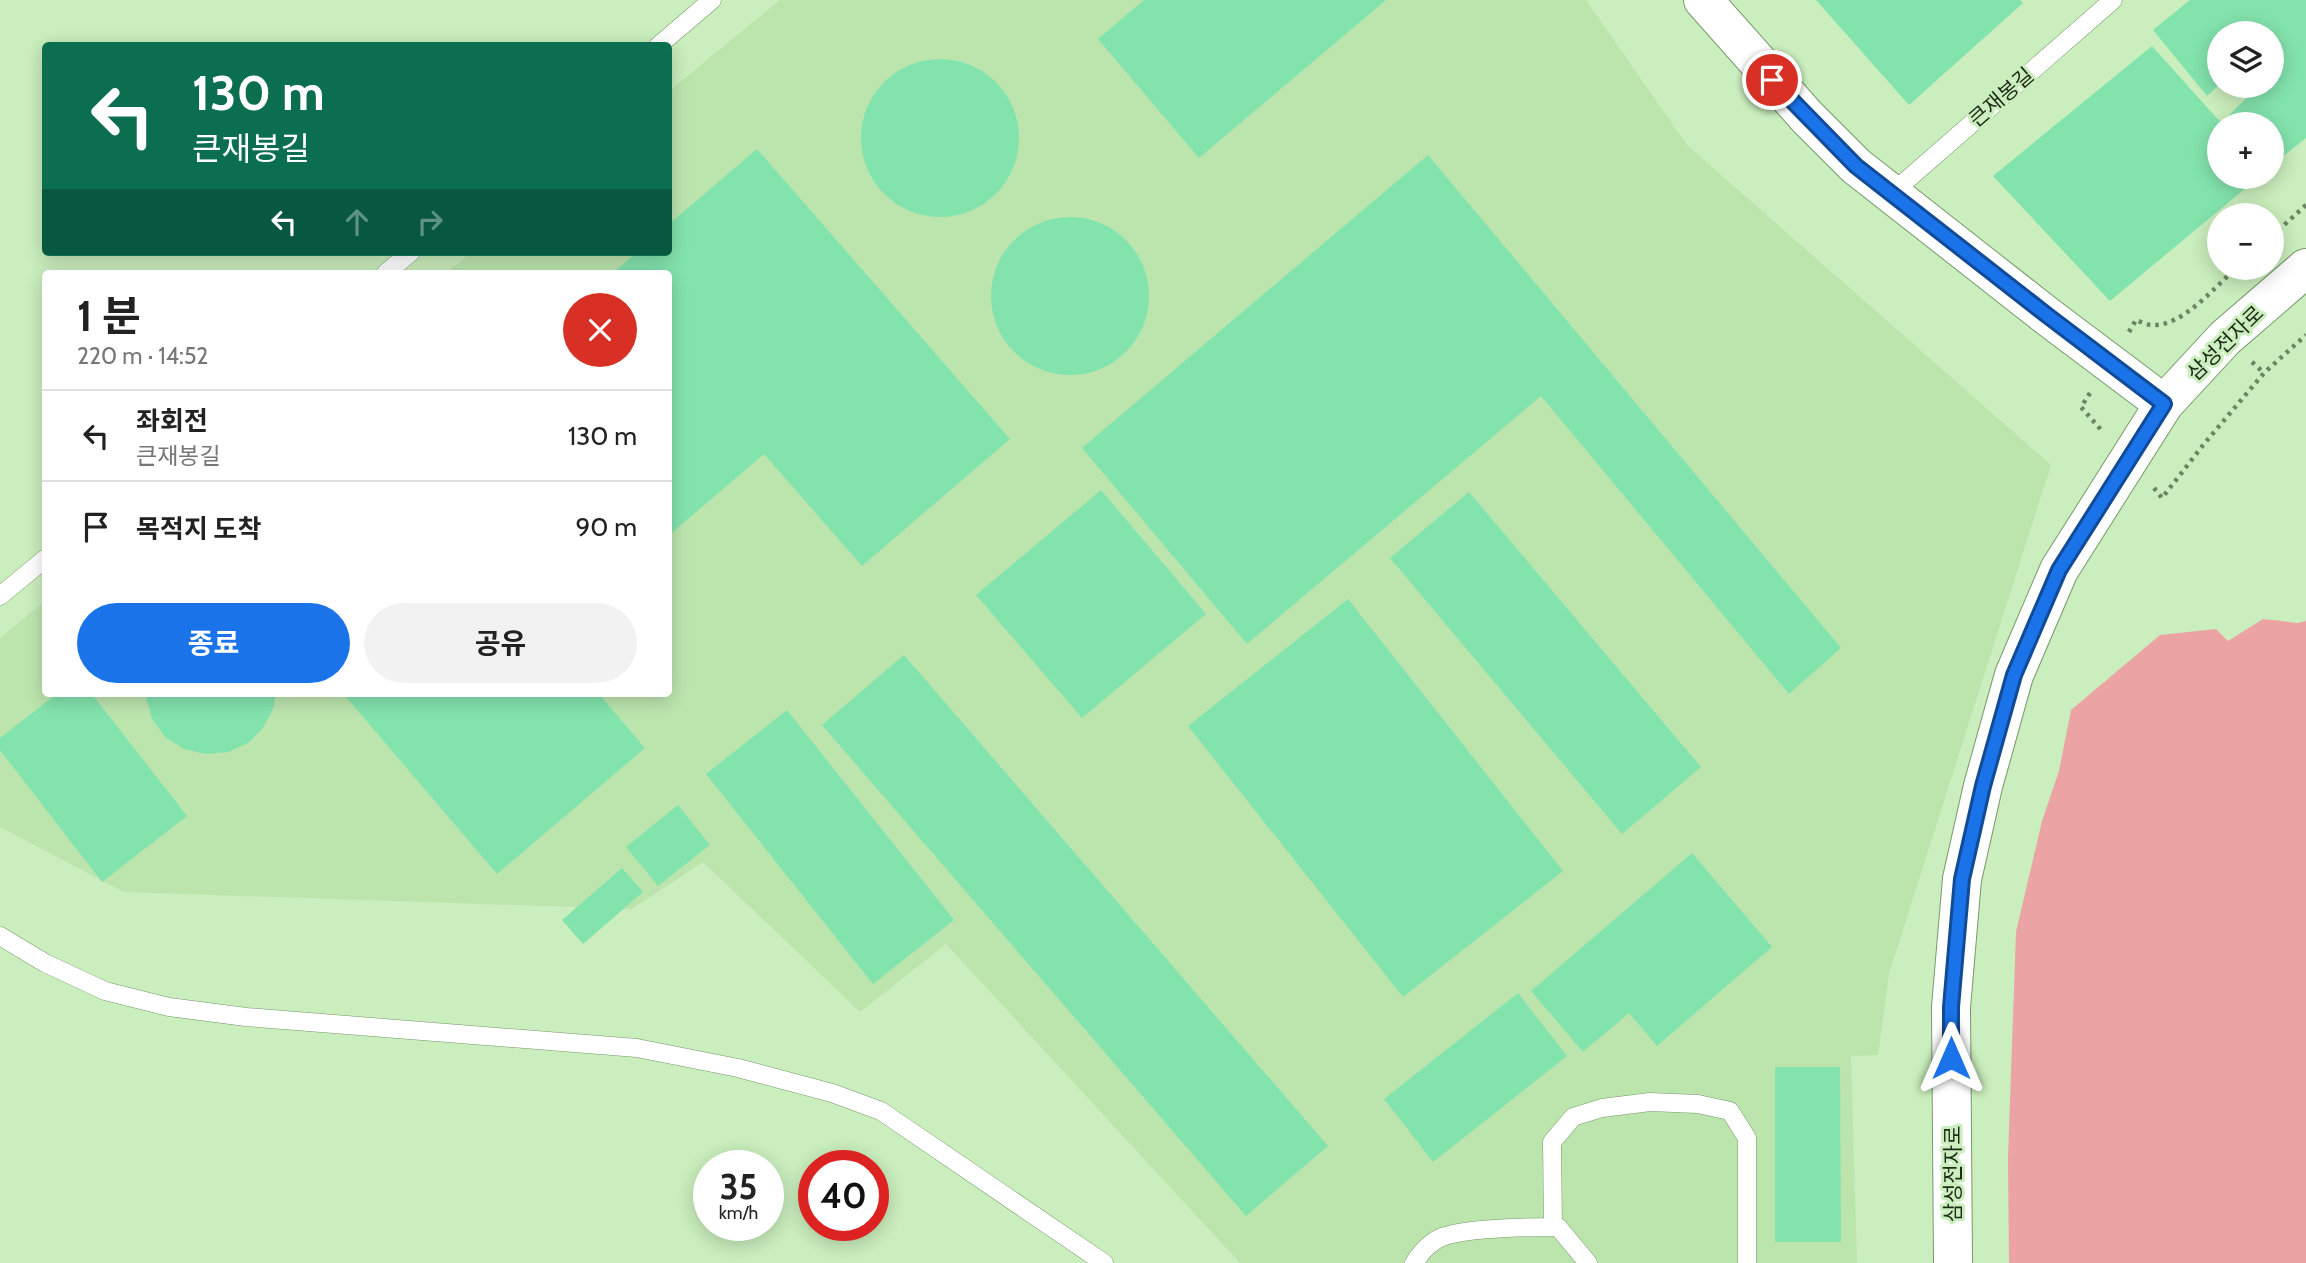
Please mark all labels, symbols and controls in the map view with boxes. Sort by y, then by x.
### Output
map controls [2207,21,2284,280]
button: layers [2207,21,2284,98]
pin [1742,50,1802,110]
icon: arrive [1753,61,1791,99]
street label: 큰재봉길 [1964,62,2038,132]
text: 130 m [192,63,325,122]
icon: left [77,70,168,161]
button: + [2207,112,2284,189]
text: 큰재봉길 [192,129,310,168]
icon: left [265,203,303,241]
icon: ahead [338,203,376,241]
icon: right [411,203,449,241]
button: − [2207,203,2284,280]
text: 1 분 [77,290,141,342]
button: close [563,293,637,367]
street label: 삼성전자로 [2182,300,2268,386]
text: 220 m · 14:52 [77,342,208,370]
text: 좌회전 [136,405,208,437]
icon: left [77,417,115,455]
text: 130 m [568,420,637,452]
text: 큰재봉길 [136,442,221,470]
icon: arrive [77,508,115,546]
text: 90 m [575,511,637,543]
text: 목적지 도착 [136,513,261,545]
button: 종료 [77,603,350,683]
button: 공유 [364,603,637,683]
position arrow [1914,1021,1988,1095]
street label: 삼성전자로 [1940,1126,1965,1222]
speed limit sign: 40 [798,1150,889,1241]
text: 35 [720,1165,757,1208]
text: km/h [719,1202,758,1224]

